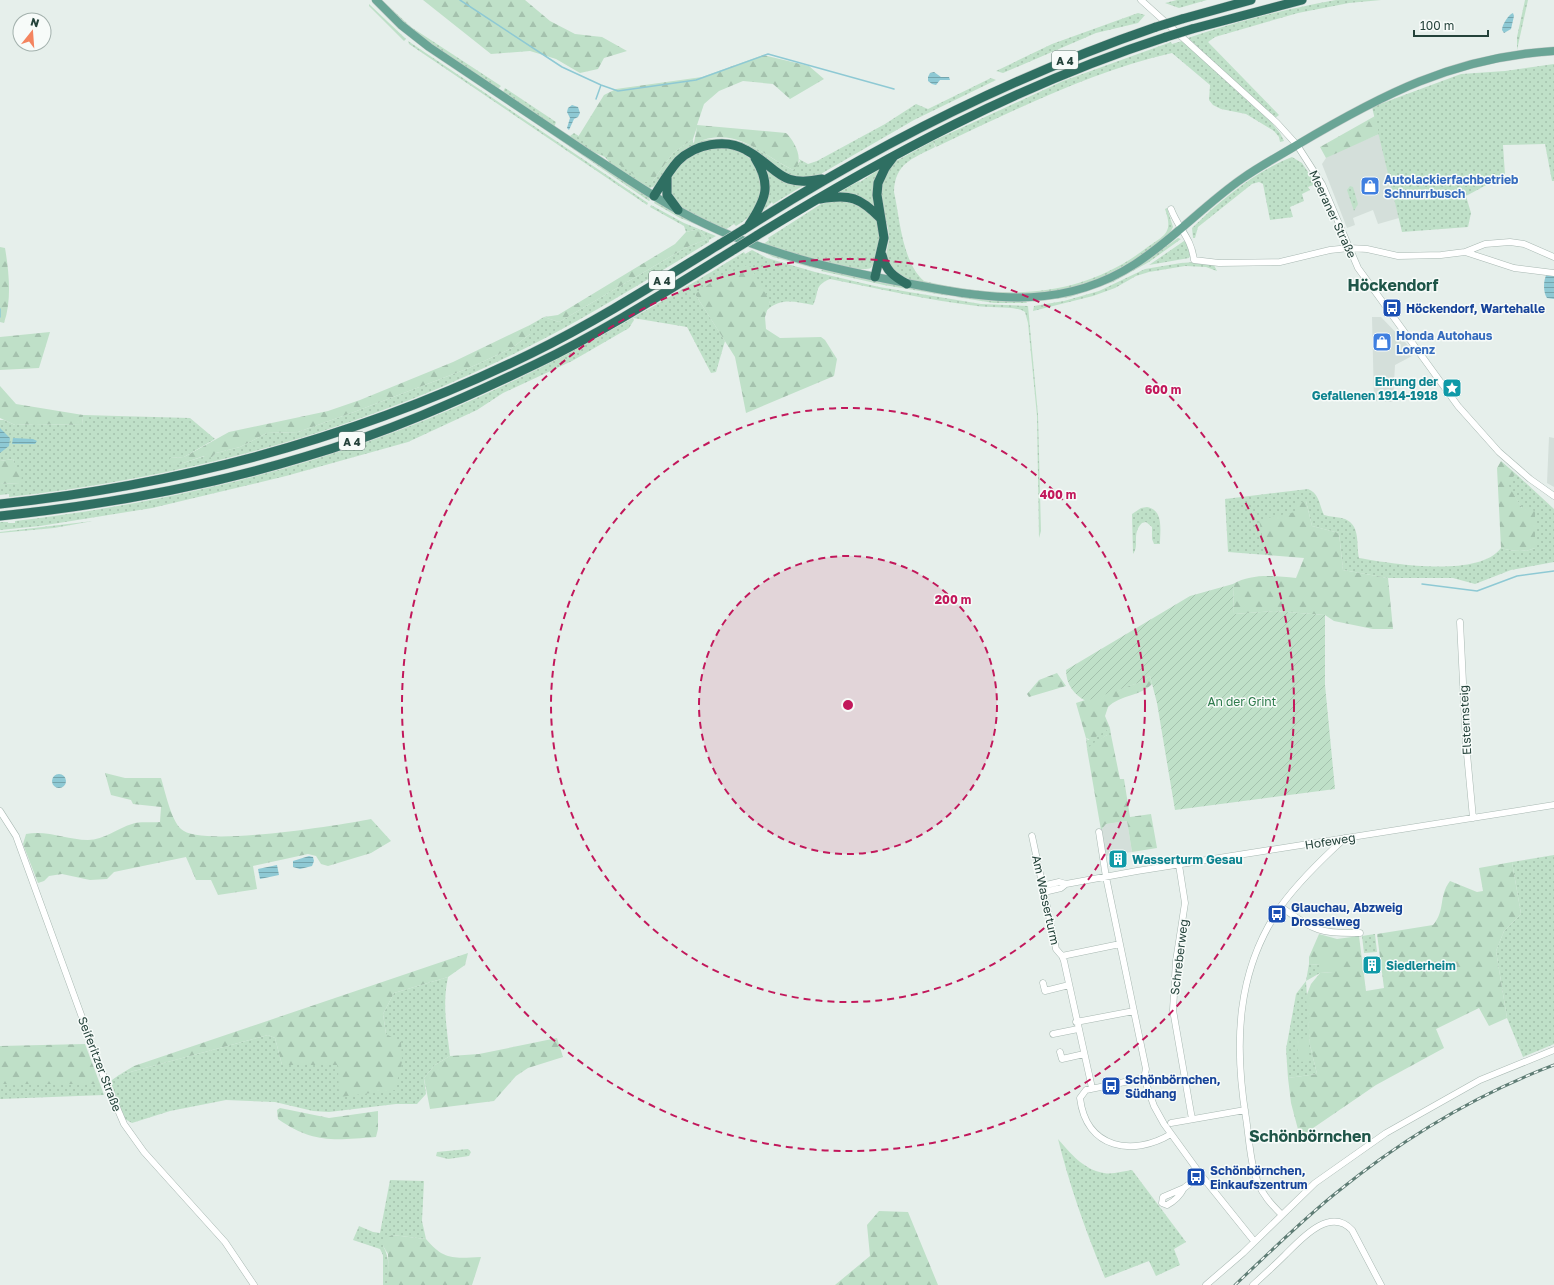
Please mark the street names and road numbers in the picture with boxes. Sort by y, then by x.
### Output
road number: A 4 [1052,51,1078,69]
street label: Meeraner Straße [1306,168,1360,260]
road number: A 4 [649,271,675,289]
road number: A 4 [339,432,365,450]
street label: Elsternsteig [1456,685,1474,755]
street label: Hofeweg [1304,830,1356,852]
street label: Am Wasserturm [1029,854,1063,946]
street label: Schreberweg [1167,918,1191,996]
street label: Seiferitzer Straße [75,1015,125,1114]

